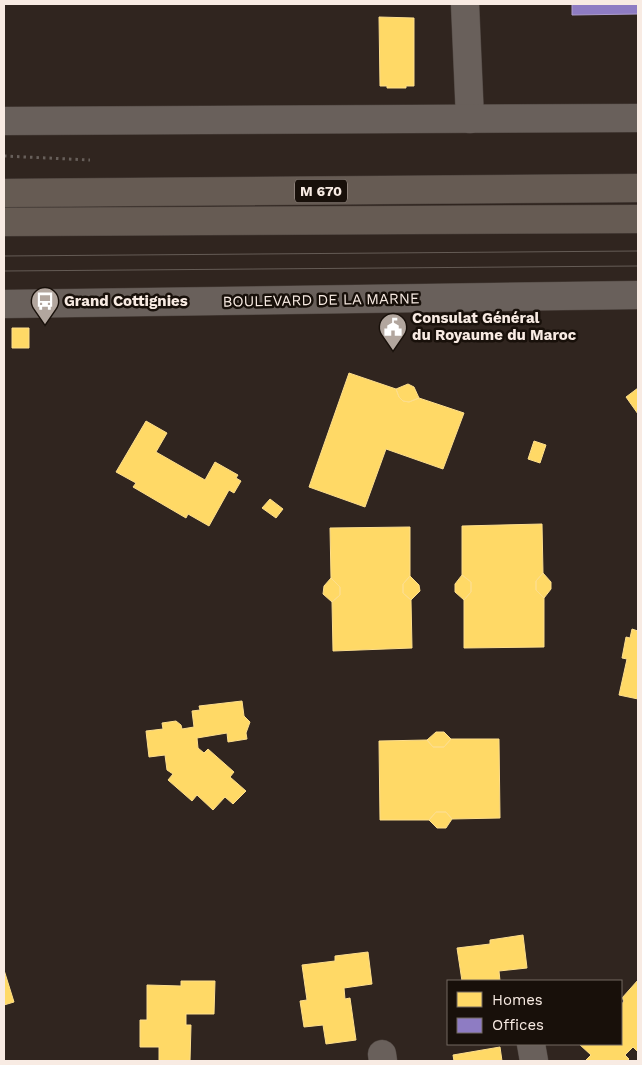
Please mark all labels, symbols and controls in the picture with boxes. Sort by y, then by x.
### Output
road number: M 670 [295,180,347,202]
bus stop icon: Grand Cottignies [30,286,60,325]
street label: BOULEVARD DE LA MARNE [222,289,420,311]
place label: Grand Cottignies [64,292,188,310]
place label: Consulat Général du Royaume du Maroc [412,309,577,344]
public building icon: Consulat Général du Royaume du Maroc [378,312,408,351]
legend [447,980,622,1045]
text: Homes [492,991,543,1009]
text: Offices [492,1016,544,1034]

